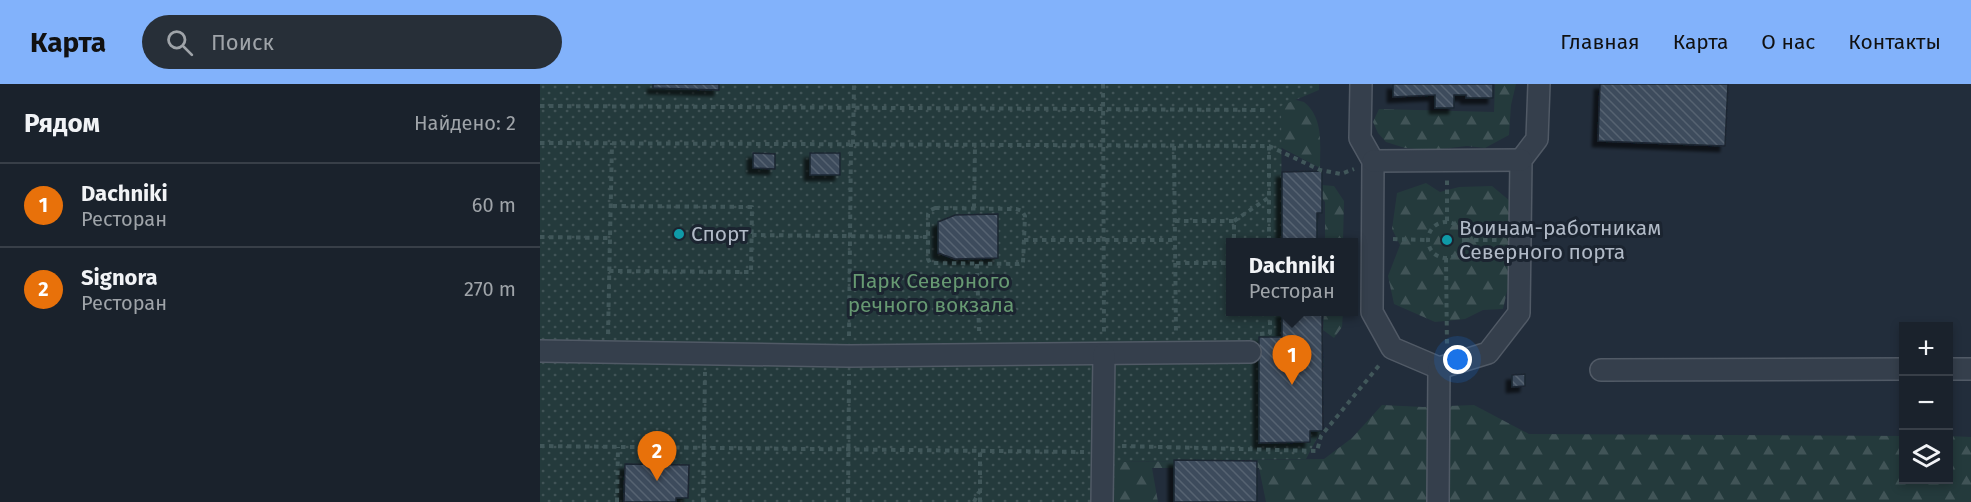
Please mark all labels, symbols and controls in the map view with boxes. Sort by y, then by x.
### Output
search box [142,15,562,69]
text: Карта [30,26,106,59]
icon: search [163,26,196,59]
text: Поиск [211,29,274,56]
text: Главная [1560,29,1640,55]
text: Карта [1673,29,1728,55]
text: О нас [1761,29,1815,55]
text: Контакты [1848,29,1941,55]
text: Рядом [24,108,100,139]
text: Найдено: 2 [414,111,516,135]
text: Dachniki [81,180,168,207]
text: 1 [39,193,48,217]
text: 60 m [472,193,516,217]
text: Ресторан [81,207,167,231]
place label: Воинам-работникам Северного порта [1459,215,1661,265]
place label: Спорт [691,221,749,247]
marker: Спорт [672,227,686,241]
marker: Воинам-работникам Северного порта [1440,233,1454,247]
popup [1226,238,1358,316]
text: Dachniki [1249,252,1335,279]
text: Signora [81,264,158,291]
park label: Парк Северного речного вокзала [848,268,1014,318]
text: 2 [38,277,49,301]
text: 270 m [464,277,516,301]
text: Ресторан [1249,279,1335,303]
text: Ресторан [81,291,167,315]
map controls [1899,322,1953,484]
button: + [1899,322,1953,376]
pin: 1 [1272,336,1311,385]
your location [1443,345,1472,374]
button: − [1899,376,1953,430]
button: layers [1899,430,1953,484]
pin: 2 [638,432,676,481]

